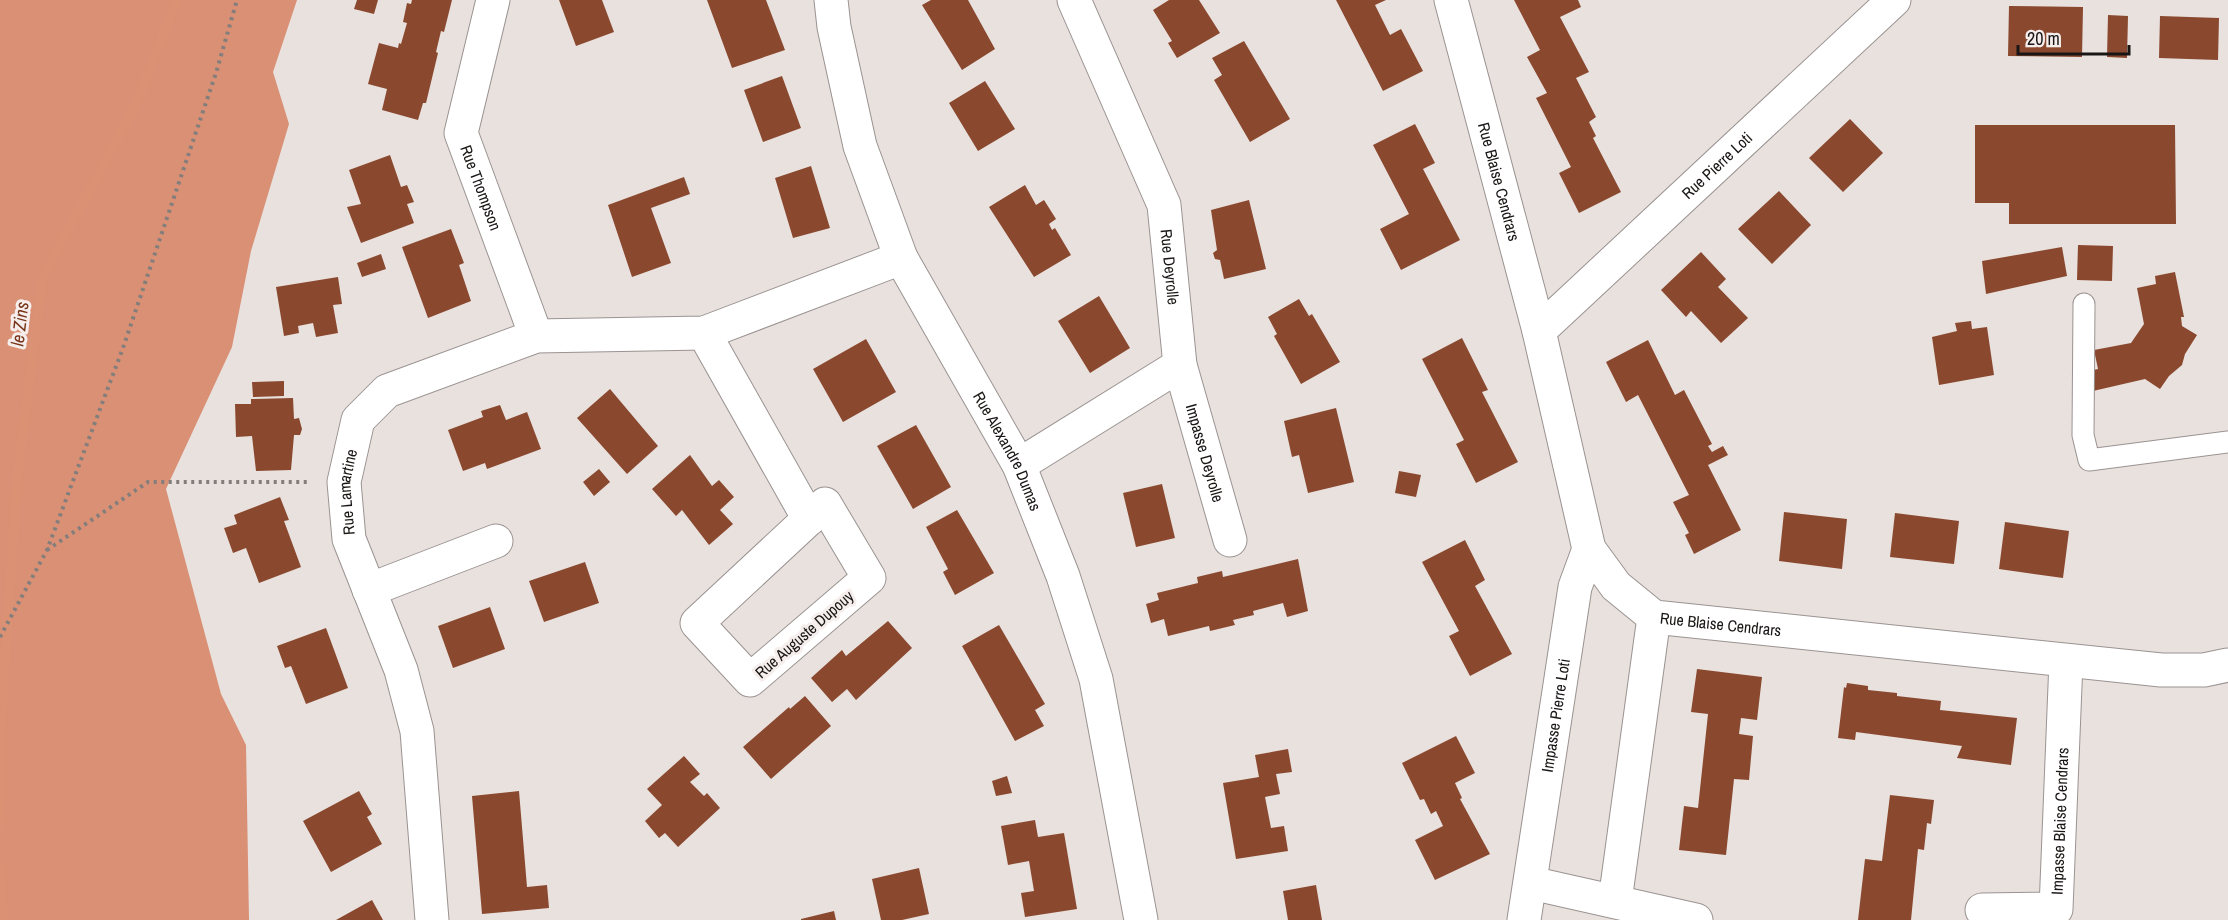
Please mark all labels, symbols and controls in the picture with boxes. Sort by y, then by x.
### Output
scale bar [2018,18,2129,56]
text: 20 m [2027,26,2060,51]
street label: Rue Blaise Cendrars [1473,120,1526,243]
street label: Rue Pierre Loti [1677,127,1757,204]
street label: Rue Thompson [455,142,507,233]
street label: Rue Deyrolle [1155,228,1185,306]
water label: le Zins [4,300,35,347]
street label: Rue Alexandre Dumas [968,387,1047,514]
street label: Impasse Deyrolle [1181,401,1230,505]
street label: Rue Lamartine [333,447,362,536]
street label: Rue Auguste Dupouy [750,585,858,683]
street label: Rue Blaise Cendrars [1659,607,1782,641]
street label: Impasse Pierre Loti [1536,657,1575,774]
street label: Impasse Blaise Cendrars [2046,747,2074,895]

